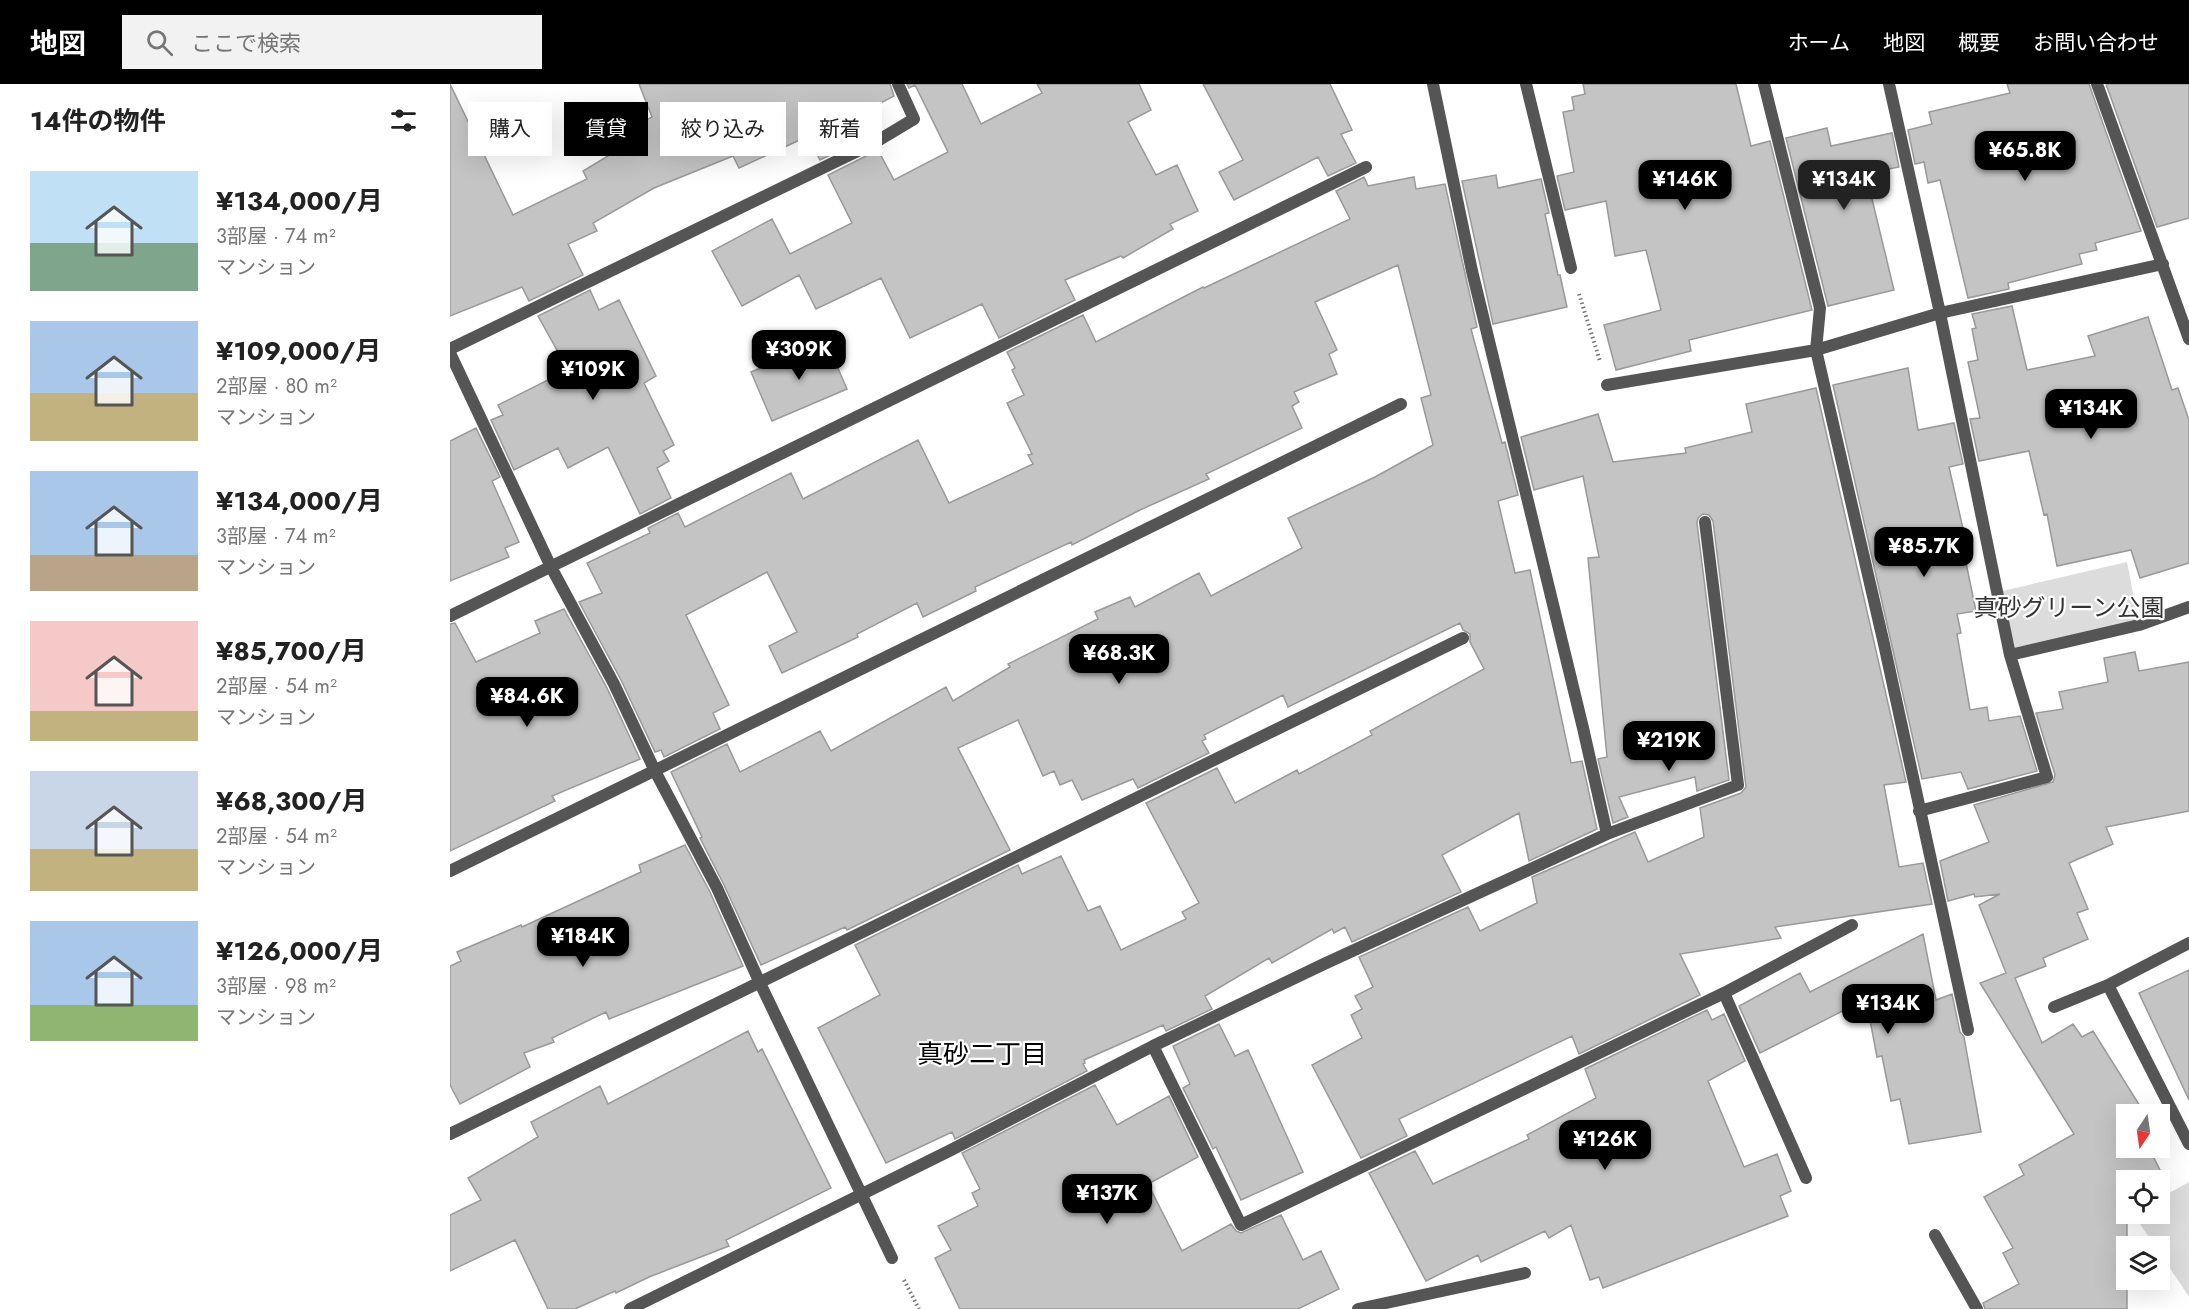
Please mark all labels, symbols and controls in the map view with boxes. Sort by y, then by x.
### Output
search box [122,15,542,69]
text: 地図 [30,23,86,64]
icon: search [143,26,176,59]
text: ここで検索 [191,27,301,59]
text: ホーム [1788,28,1850,58]
text: 地図 [1883,28,1925,58]
text: 概要 [1958,28,2000,58]
text: お問い合わせ [2033,28,2159,58]
text: 14件の物件 [30,102,165,140]
chip: 購入 [468,102,552,156]
chip: 賃貸 [564,102,648,156]
chip: 絞り込み [660,102,786,156]
chip: 新着 [798,102,882,156]
icon: filters [387,104,420,137]
pin: ¥65.8K [1976,131,2074,182]
text: ¥65.8K [1989,136,2061,165]
pin: ¥146K [1643,160,1727,211]
pin: ¥134K [1802,160,1886,211]
text: ¥146K [1653,165,1717,194]
text: ¥134K [1812,165,1876,194]
text: ¥134,000/月 [216,182,383,220]
icon: home [78,195,150,267]
text: 3部屋 · 74 m² [216,222,336,251]
text: マンション [216,253,316,282]
pin: ¥309K [757,330,841,381]
text: ¥109,000/月 [216,332,381,370]
text: ¥309K [766,335,832,364]
icon: home [78,345,150,417]
pin: ¥109K [551,350,635,401]
text: ¥109K [561,355,625,384]
text: 2部屋 · 80 m² [216,372,337,401]
pin: ¥134K [2049,389,2133,440]
text: ¥134K [2059,394,2123,423]
text: マンション [216,403,316,432]
text: ¥134,000/月 [216,482,383,520]
icon: home [78,495,150,567]
text: 3部屋 · 74 m² [216,522,336,551]
pin: ¥85.7K [1875,527,1973,578]
text: ¥85.7K [1888,532,1960,561]
text: マンション [216,553,316,582]
park label: 真砂グリーン公園 [1974,590,2164,625]
text: ¥85,700/月 [216,632,367,670]
pin: ¥68.3K [1070,634,1168,685]
text: ¥68.3K [1083,639,1155,668]
icon: home [78,645,150,717]
text: 2部屋 · 54 m² [216,672,337,701]
pin: ¥84.6K [478,677,576,728]
text: ¥84.6K [490,682,564,711]
text: マンション [216,703,316,732]
pin: ¥219K [1627,721,1711,772]
text: ¥219K [1637,726,1701,755]
text: ¥68,300/月 [216,782,368,820]
icon: home [78,795,150,867]
text: 2部屋 · 54 m² [216,822,337,851]
text: マンション [216,853,316,882]
pin: ¥184K [541,917,625,968]
text: ¥184K [551,922,615,951]
text: ¥126,000/月 [216,932,383,970]
icon: home [78,945,150,1017]
text: 3部屋 · 98 m² [216,972,336,1001]
pin: ¥134K [1846,984,1930,1035]
text: ¥134K [1856,989,1920,1018]
text: マンション [216,1003,316,1032]
district label: 真砂二丁目 [917,1035,1047,1073]
north arrow [2116,1104,2170,1158]
map controls [2116,1104,2170,1290]
pin: ¥126K [1563,1120,1647,1171]
text: ¥126K [1573,1125,1637,1154]
button: locate [2116,1170,2170,1224]
pin: ¥137K [1065,1174,1149,1225]
text: ¥137K [1076,1179,1138,1208]
button: layers [2116,1236,2170,1290]

